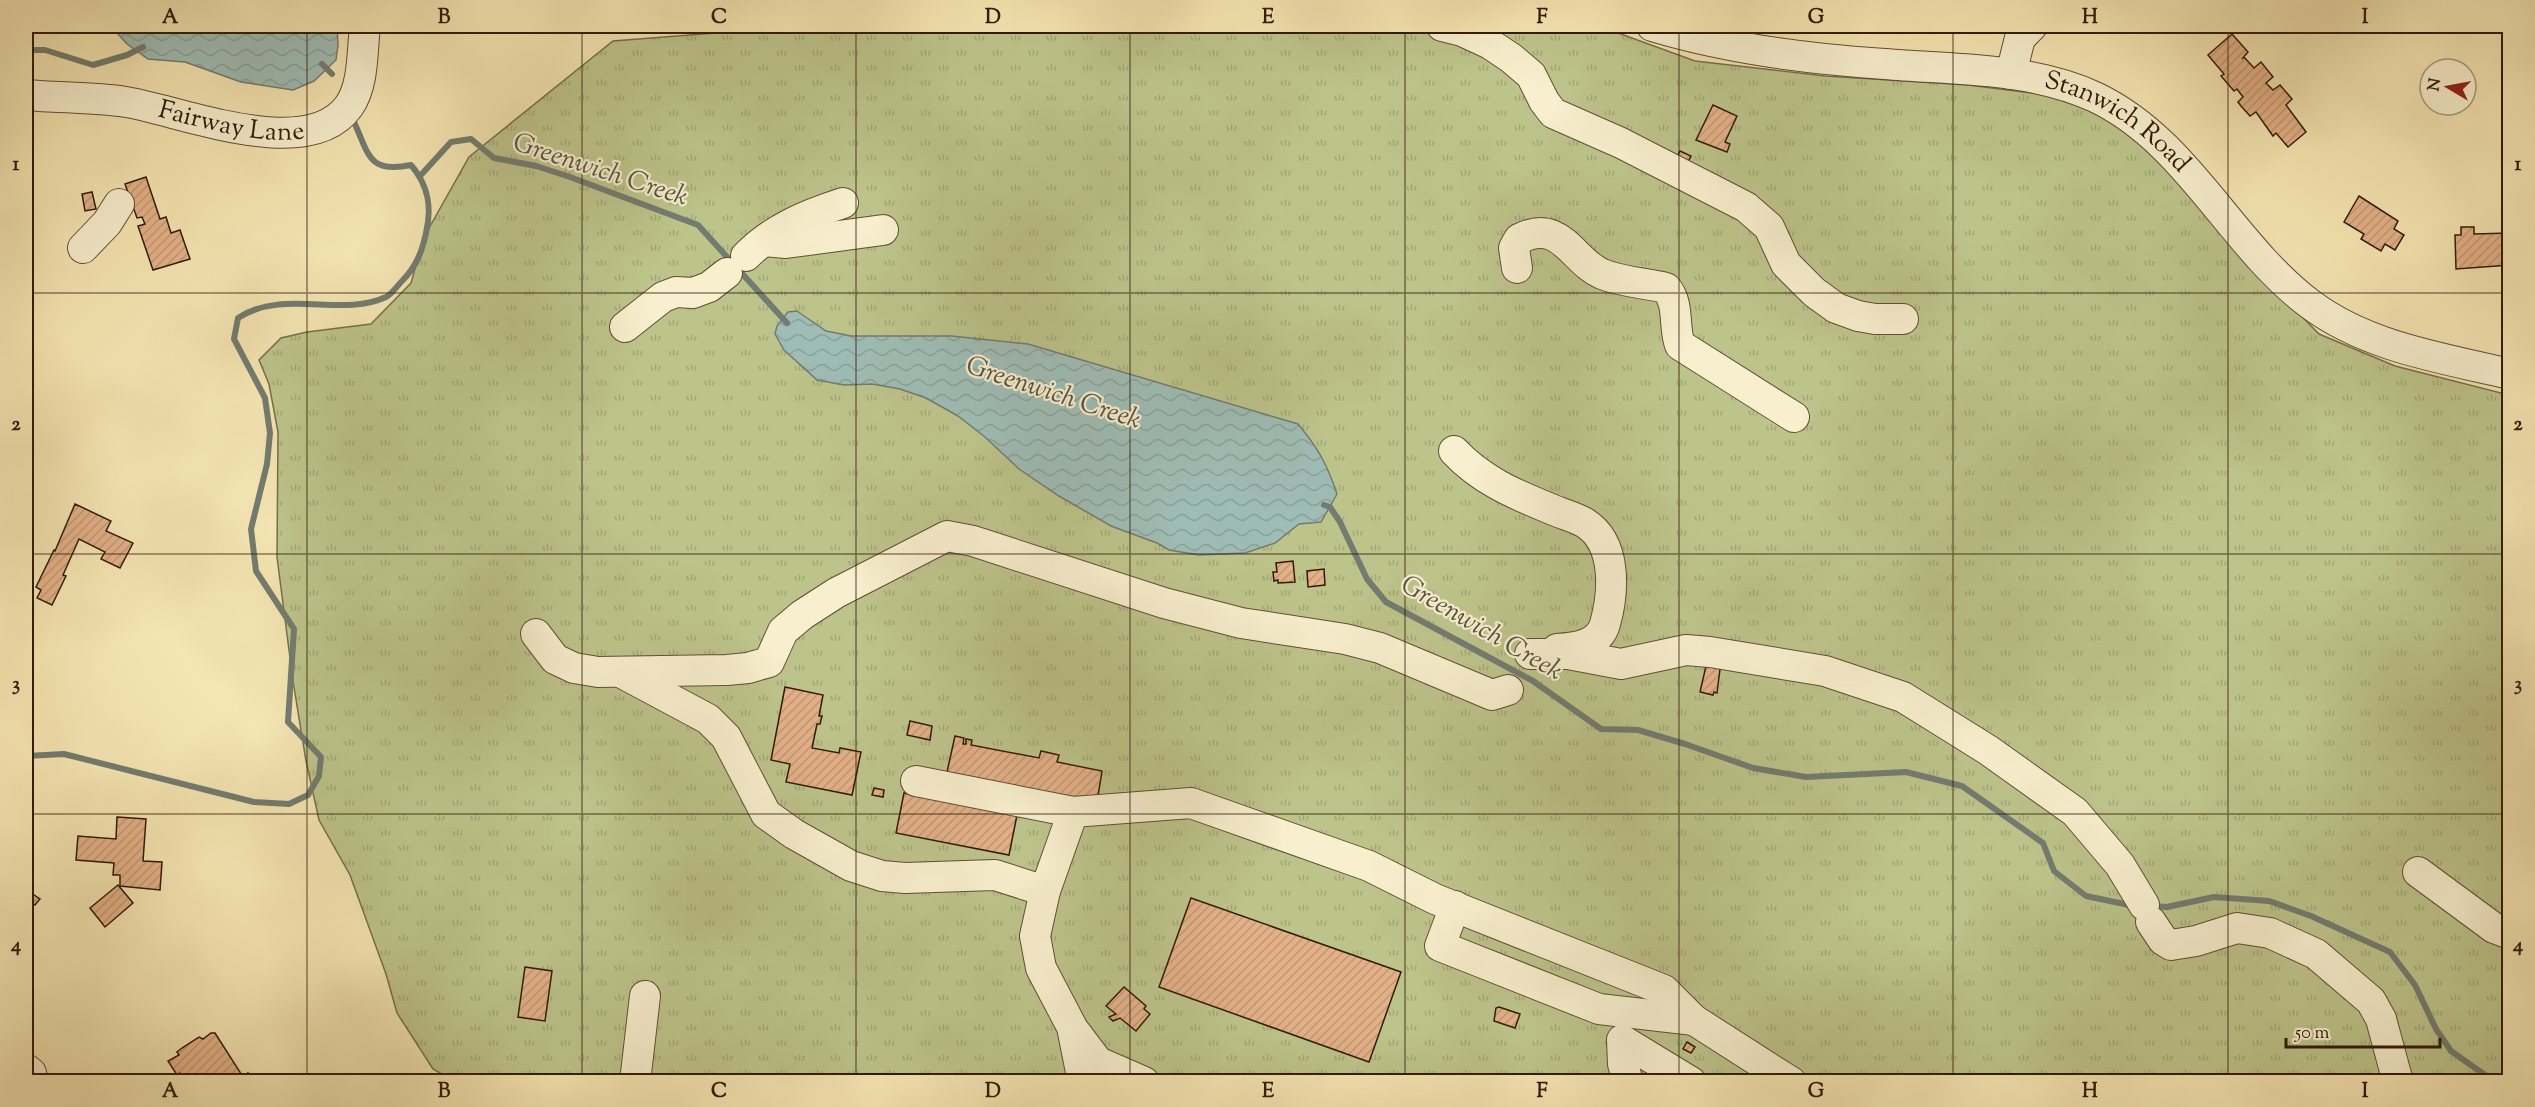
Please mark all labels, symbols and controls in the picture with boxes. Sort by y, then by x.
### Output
text: A [162,4,179,33]
text: B [438,4,451,33]
text: C [711,4,727,33]
text: D [985,4,1001,33]
text: E [1262,4,1275,33]
text: F [1536,4,1548,33]
text: G [1808,4,1825,33]
text: H [2082,4,2098,33]
text: I [2362,4,2369,33]
north arrow [2418,57,2478,117]
street label: Stanwich Road [2040,62,2199,181]
text: N [2423,76,2448,93]
street label: Fairway Lane [154,92,306,151]
water label: Greenwich Creek [507,124,693,218]
text: 1 [13,151,20,180]
text: 1 [2515,151,2522,180]
water label: Greenwich Creek [960,347,1146,441]
text: 2 [11,411,21,440]
text: 2 [2513,411,2523,440]
water label: Greenwich Creek [1392,567,1570,691]
text: 3 [12,671,20,700]
text: 3 [2514,671,2522,700]
text: 4 [10,932,21,961]
text: 4 [2512,932,2523,961]
scale bar [2286,1011,2440,1049]
text: 50 m [2294,1021,2330,1047]
text: A [162,1078,179,1107]
text: B [438,1078,451,1107]
text: C [711,1078,727,1107]
text: D [985,1078,1001,1107]
text: E [1262,1078,1275,1107]
text: F [1536,1078,1548,1107]
text: G [1808,1078,1825,1107]
text: H [2082,1078,2098,1107]
text: I [2362,1078,2369,1107]

